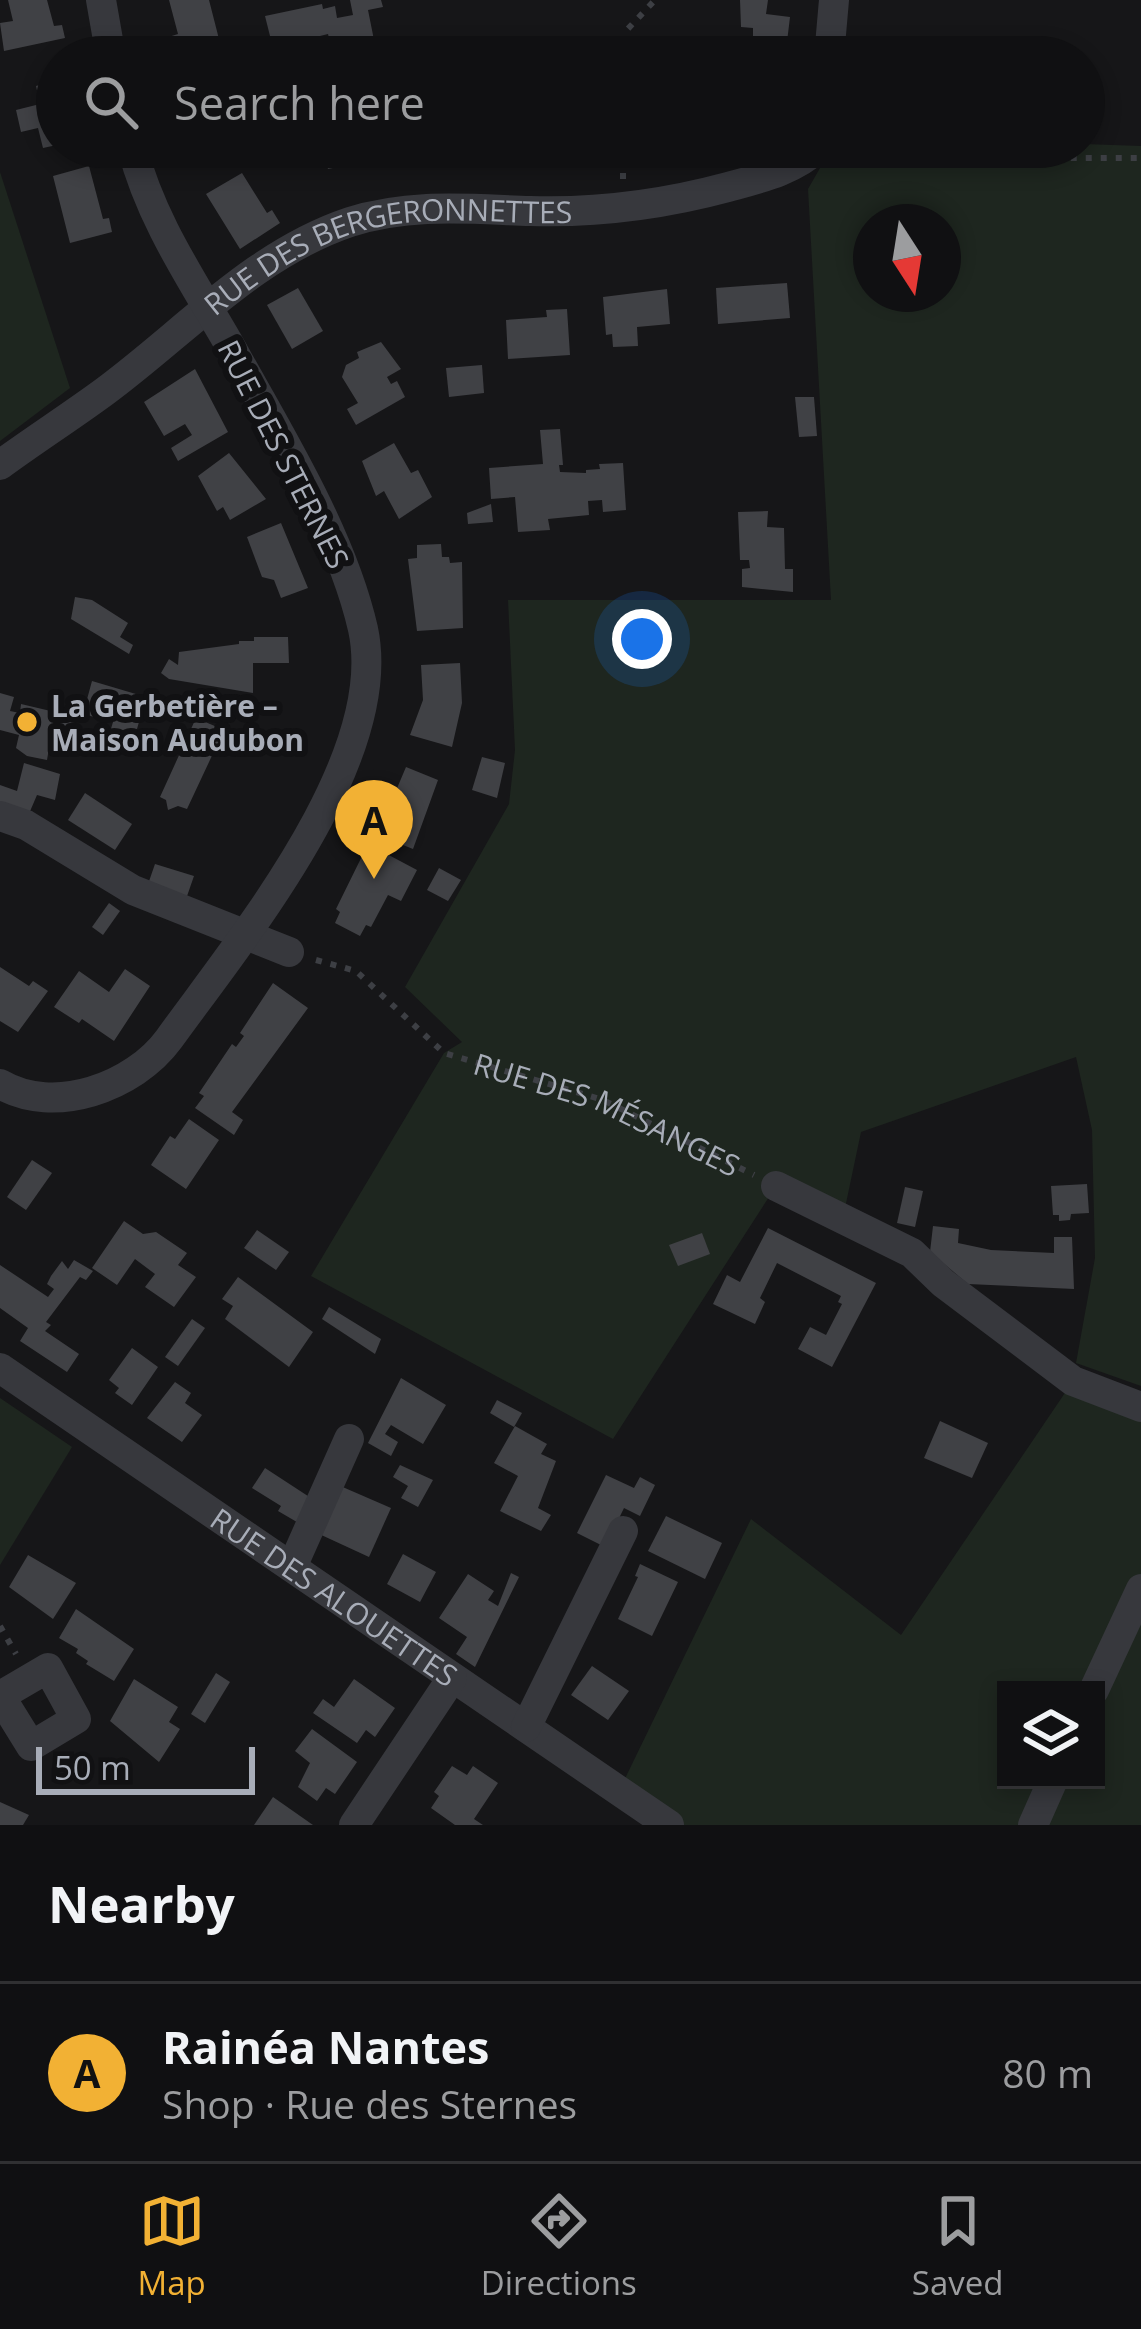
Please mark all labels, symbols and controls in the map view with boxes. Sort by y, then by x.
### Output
search box [36,36,1105,168]
icon: search [78,69,144,135]
text: Search here [174,72,425,133]
street label: RUE DES BERGERONNETTES [195,188,573,324]
north arrow [853,204,961,312]
street label: RUE DES STERNES [209,333,359,575]
your location [612,609,672,669]
place label: La Gerbetière – Maison Audubon [51,685,304,760]
marker: La Gerbetière – Maison Audubon [14,709,40,735]
pin: A [335,780,413,879]
street label: RUE DES MÉSANGES [469,1042,747,1185]
street label: RUE DES ALOUETTES [203,1498,466,1695]
map controls [997,1681,1105,1789]
button: layers [997,1681,1105,1789]
scale bar [36,1741,255,1794]
text: 50 m [54,1745,131,1790]
text: Nearby [48,1868,235,1938]
text: Rainéa Nantes [162,2016,489,2077]
text: A [74,2046,100,2099]
text: 80 m [1002,2046,1093,2099]
text: Shop · Rue des Sternes [162,2077,577,2130]
tab: Map [138,2188,206,2305]
tab: Directions [481,2188,637,2305]
tab: Saved [912,2188,1003,2305]

